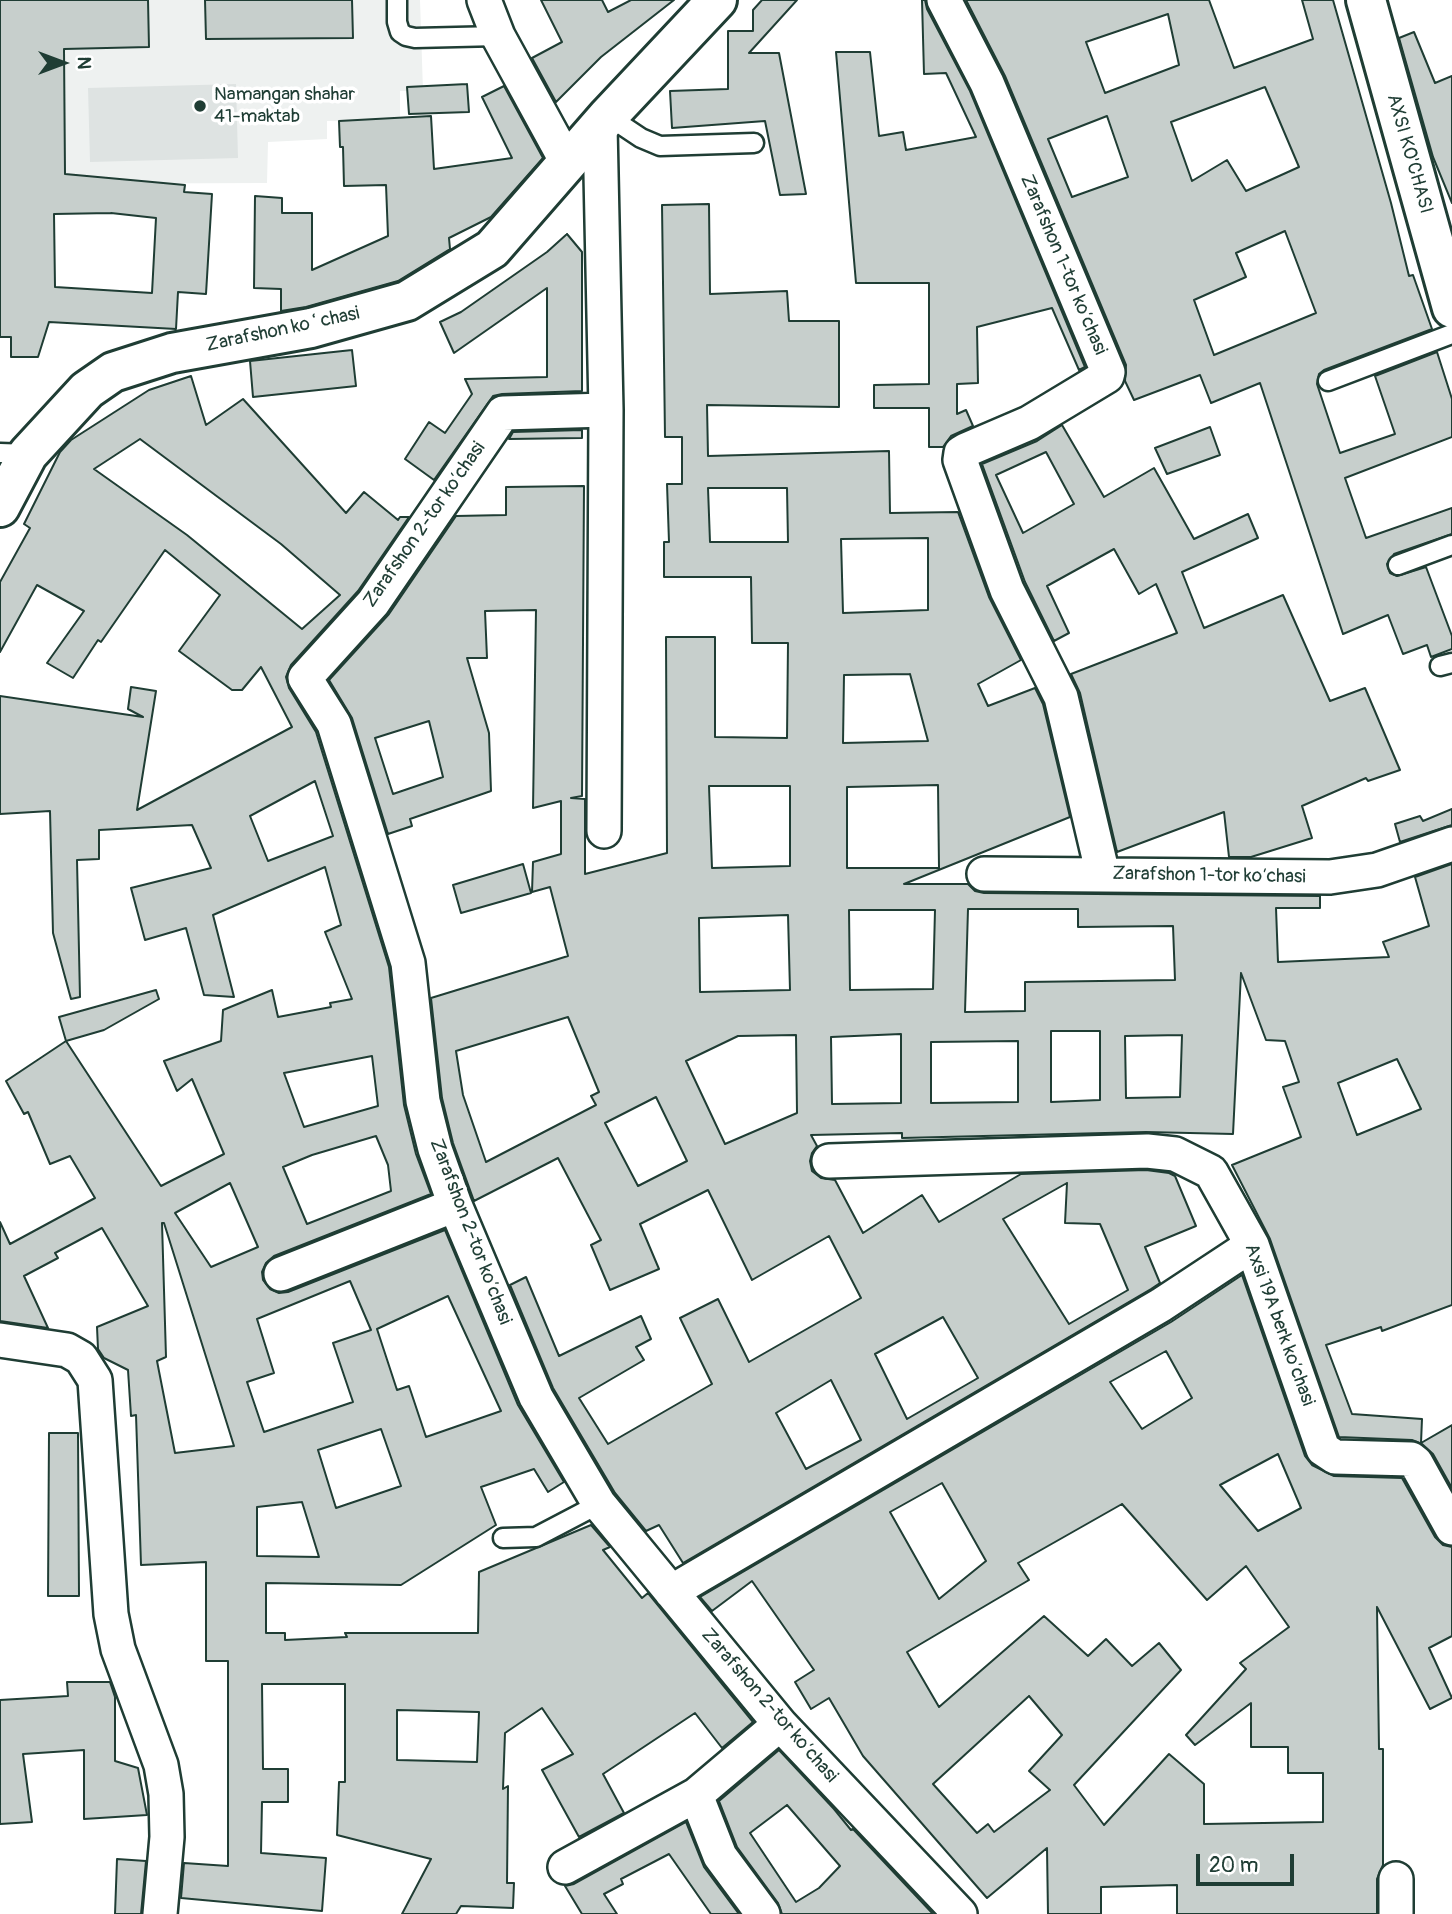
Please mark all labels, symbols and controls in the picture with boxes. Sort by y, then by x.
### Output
north arrow [28,28,98,98]
text: N [72,57,96,69]
place label: Namangan shahar 41-maktab [214,84,355,128]
street label: AXSI KO'CHASI [1381,92,1437,216]
marker: Namangan shahar 41-maktab [192,98,208,114]
street label: Zarafshon 1-tor koʼchasi [1015,171,1111,359]
street label: Zarafshon koʻchasi [204,303,362,357]
street label: Zarafshon 2-tor koʼchasi [359,438,491,612]
street label: Zarafshon 1-tor koʼchasi [1112,863,1306,889]
street label: Zarafshon 2-tor koʼchasi [424,1136,516,1328]
street label: Аxsi 19А berk koʼchasi [1239,1241,1319,1409]
street label: Zarafshon 2-tor koʼchasi [696,1624,842,1788]
scale bar [1200,1840,1298,1884]
text: 20 m [1209,1852,1258,1879]

